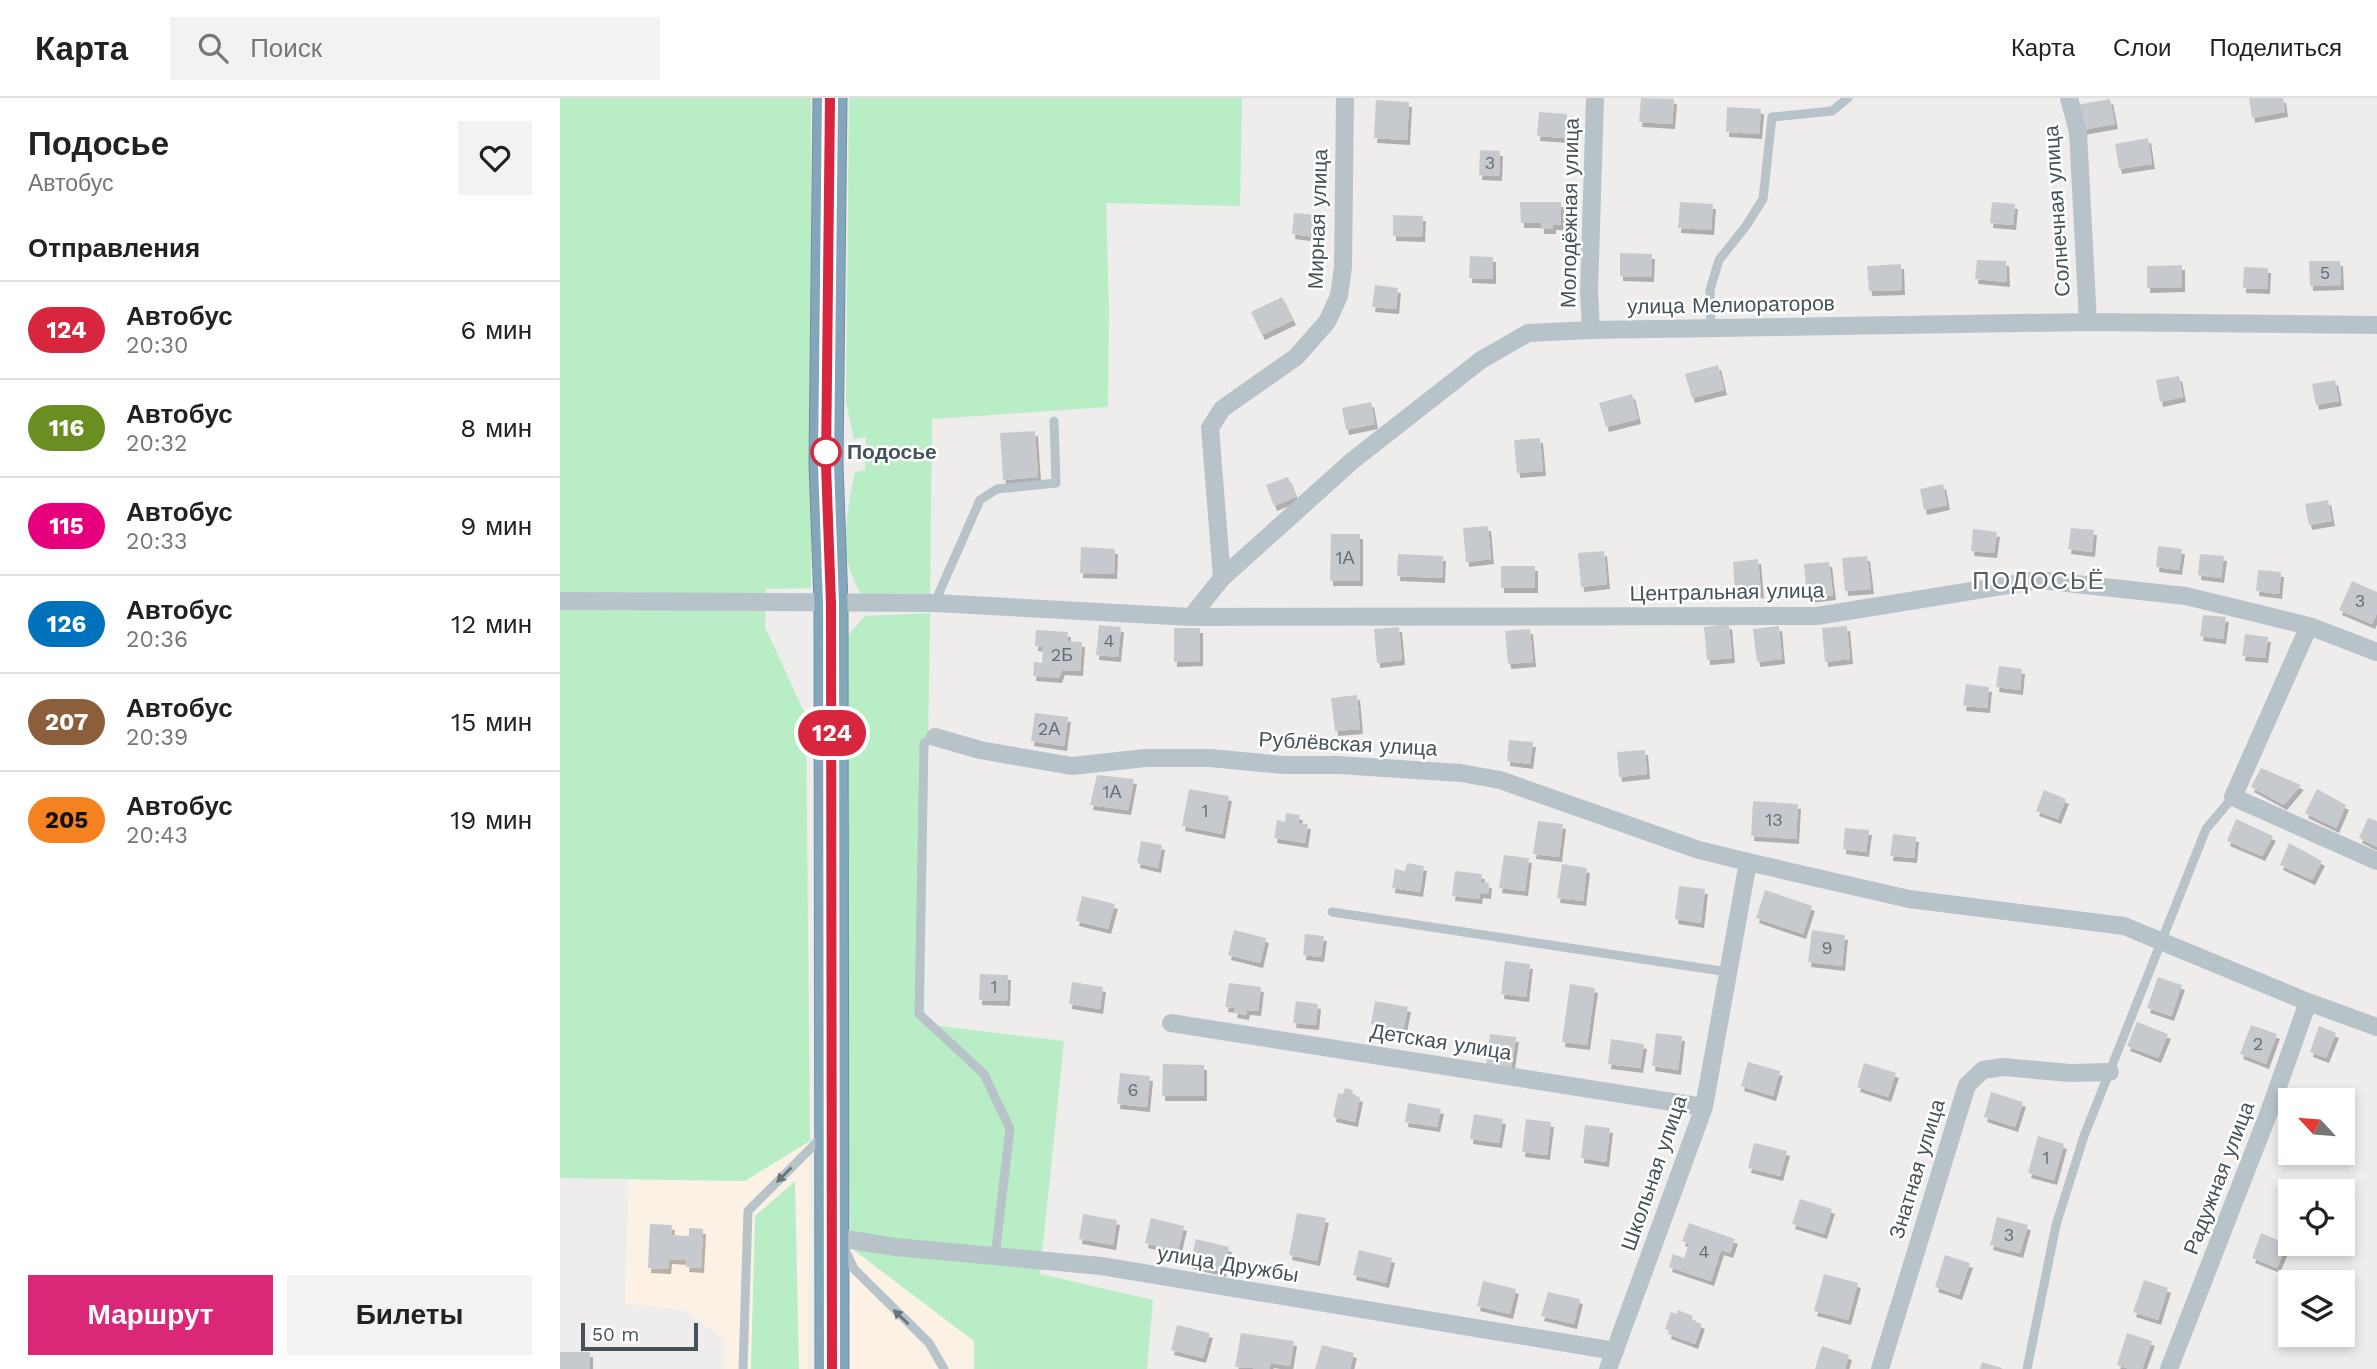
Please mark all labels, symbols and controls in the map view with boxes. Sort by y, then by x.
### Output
search box [170,17,660,80]
text: Карта [35,29,128,68]
icon: search [194,29,232,67]
text: Поиск [250,33,322,63]
text: Карта [2011,34,2075,62]
text: Слои [2113,34,2171,62]
text: Поделиться [2209,34,2342,62]
street label: Молодёжная улица [1555,117,1584,308]
button: heart [458,121,532,195]
text: Подосье [28,124,169,163]
street label: Солнечная улица [2038,124,2075,298]
street label: Мирная улица [1303,148,1332,290]
house number: 3 [1485,152,1495,173]
text: Автобус [28,170,114,197]
text: Отправления [28,233,200,263]
house number: 5 [2320,262,2330,283]
street label: улица Мелиораторов [1627,290,1835,319]
text: Автобус [126,301,233,331]
text: 6 мин [461,315,532,345]
text: 124 [47,316,86,344]
text: 20:30 [126,332,188,359]
text: Автобус [126,399,233,429]
text: 8 мин [460,413,532,443]
text: 116 [49,414,84,442]
text: 20:32 [126,430,187,457]
marker: Подосье [811,437,841,467]
place label: Подосье [847,439,937,464]
text: Автобус [126,497,233,527]
text: 9 мин [460,511,532,541]
text: 115 [49,512,84,540]
text: 20:33 [126,528,187,555]
house number: 1А [1335,547,1355,568]
district label: ПОДОСЬЁ [1972,567,2106,595]
street label: Центральная улица [1630,577,1825,606]
house number: 3 [2355,590,2365,611]
text: Автобус [126,595,233,625]
text: 12 мин [451,609,532,639]
text: 126 [47,610,86,638]
text: 20:36 [126,626,188,653]
house number: 4 [1104,630,1115,651]
house number: 2Б [1051,644,1073,665]
text: Автобус [126,693,233,723]
text: 15 мин [451,707,532,737]
text: 207 [45,708,88,736]
line badge: 124 [792,710,872,756]
house number: 2А [1038,718,1060,739]
text: 124 [812,719,852,747]
text: 20:39 [126,724,188,751]
street label: Рублёвская улица [1258,726,1438,761]
house number: 1А [1102,781,1122,802]
text: Автобус [126,791,233,821]
house number: 1 [1201,800,1209,821]
text: 19 мин [450,805,532,835]
text: 205 [45,806,88,834]
house number: 13 [1765,809,1783,830]
text: 20:43 [126,822,188,849]
house number: 9 [1821,937,1833,958]
house number: 1 [990,976,998,997]
street label: Детская улица [1369,1018,1514,1065]
house number: 2 [2253,1033,2263,1054]
house number: 6 [1128,1079,1138,1100]
north arrow [2278,1088,2356,1166]
map controls [2278,1088,2355,1347]
street label: Школьная улица [1615,1092,1692,1254]
street label: Знатная улица [1883,1096,1950,1242]
street label: Радужная улица [2178,1098,2259,1258]
house number: 1 [2042,1147,2050,1168]
one-way arrow [776,1167,792,1183]
button: locate [2278,1179,2355,1256]
house number: 3 [2004,1224,2014,1245]
street label: улица Дружбы [1156,1240,1301,1287]
house number: 4 [1699,1241,1710,1262]
button: layers [2278,1270,2355,1347]
button: Маршрут [28,1275,273,1355]
button: Билеты [287,1275,532,1355]
one-way arrow [893,1308,910,1325]
scale bar [581,1320,698,1352]
text: 50 m [592,1323,639,1346]

